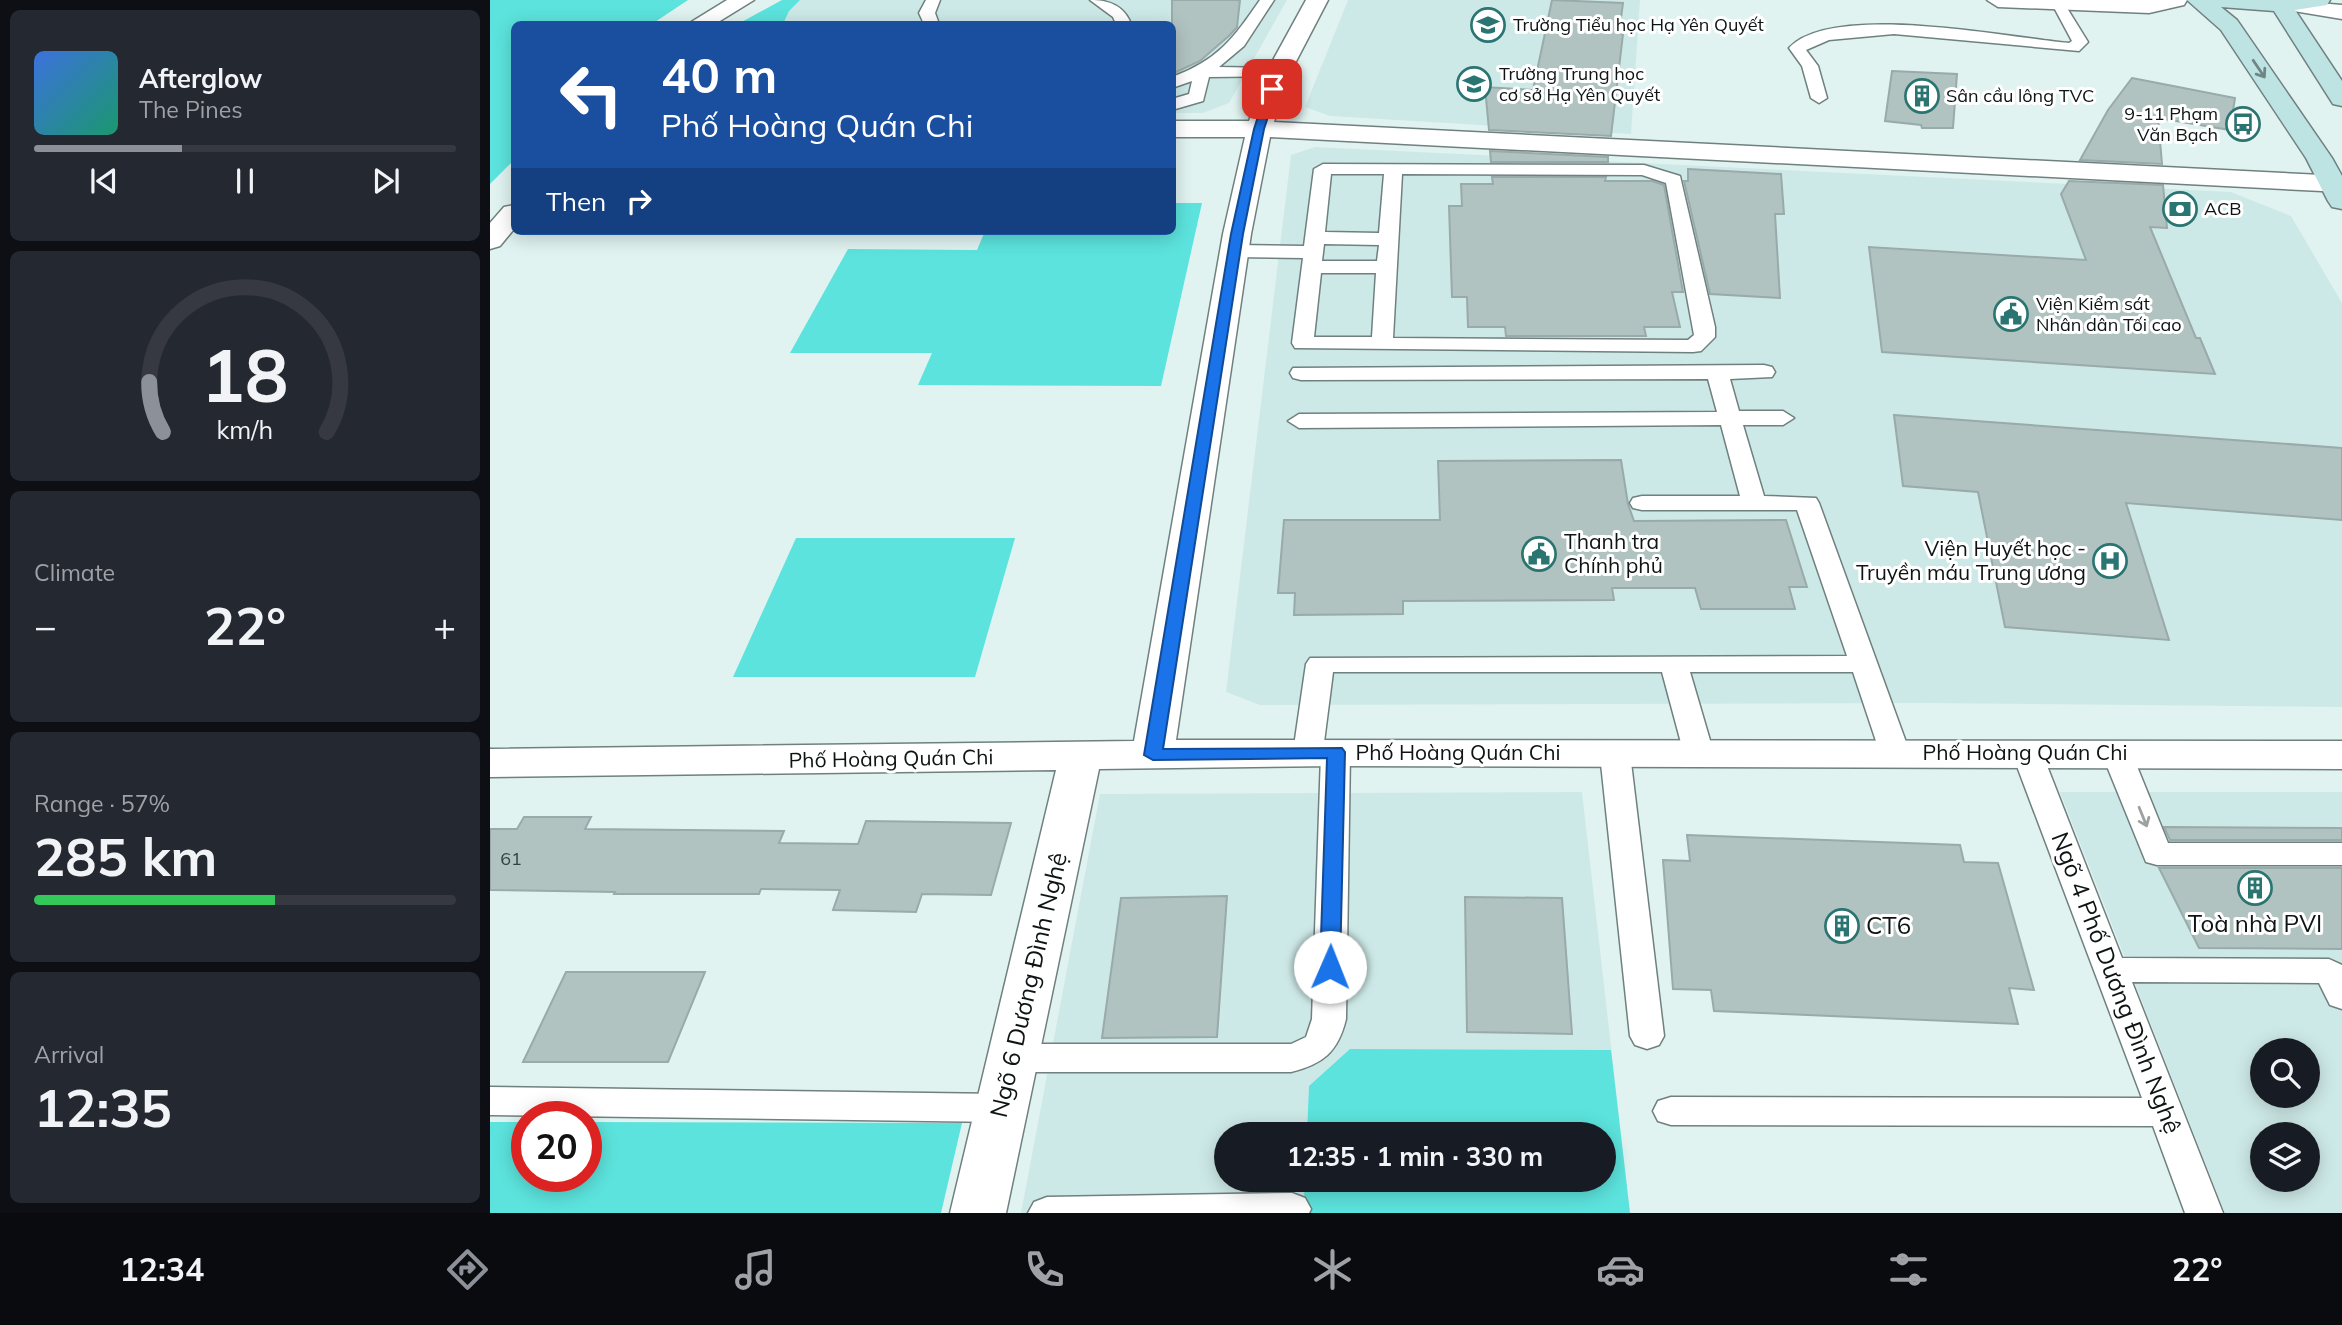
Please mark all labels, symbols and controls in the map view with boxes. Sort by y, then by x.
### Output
school or university icon: Trường Tiểu học Hạ Yên Quyết [1469,6,1507,44]
place label: Trường Tiểu học Hạ Yên Quyết [1513,13,1764,36]
text: 40 m [661,44,777,105]
icon: left [546,49,637,140]
pin [1242,59,1302,119]
one-way arrow [2252,59,2266,78]
text: Afterglow [139,62,262,95]
place label: Trường Trung học cơ sở Hạ Yên Quyết [1499,62,1660,106]
school or university icon: Trường Trung học cơ sở Hạ Yên Quyết [1455,65,1493,103]
icon: arrive [1253,70,1291,108]
building icon: Sân cầu lông TVC [1903,77,1941,115]
place label: Sân cầu lông TVC [1946,84,2094,107]
text: The Pines [139,95,243,124]
place label: 9-11 Phạm Văn Bạch [2124,102,2218,146]
text: Phố Hoàng Quán Chi [661,105,973,145]
bus stop icon: 9-11 Phạm Văn Bạch [2224,105,2262,143]
icon: previous [85,162,123,200]
icon: pause [226,162,264,200]
icon: next [367,162,405,200]
icon: right [620,182,658,220]
text: Then [546,185,606,218]
bank icon: ACB [2161,190,2199,228]
place label: ACB [2204,197,2242,220]
place label: Viện Kiểm sát Nhân dân Tối cao [2036,292,2182,336]
public building icon: Viện Kiểm sát Nhân dân Tối cao [1992,295,2030,333]
text: 18 [201,329,289,420]
text: km/h [217,414,273,445]
place label: Thanh tra Chính phủ [1564,528,1663,578]
public building icon: Thanh tra Chính phủ [1520,535,1558,573]
place label: Viện Huyết học - Truyền máu Trung ương [1856,535,2086,585]
hospital icon: Viện Huyết học - Truyền máu Trung ương [2091,542,2129,580]
text: Climate [34,558,115,587]
text: 22° [204,593,286,658]
text: − [34,602,57,650]
text: + [433,602,456,650]
street label: Phố Hoàng Quán Chi [1356,739,1560,765]
street label: Phố Hoàng Quán Chi [1923,739,2127,765]
street label: Phố Hoàng Quán Chi [788,743,994,773]
text: Range · 57% [34,789,170,818]
one-way arrow [2137,805,2150,827]
text: 285 km [34,824,217,889]
street label: Ngõ 4 Phố Dương Đình Nghệ [2045,828,2188,1138]
house number: 61 [500,847,522,870]
street label: Ngõ 6 Dương Đình Nghệ [983,849,1073,1120]
building icon: Toà nhà PVI [2236,869,2274,907]
building icon: CT6 [1823,907,1861,945]
place label: Toà nhà PVI [2188,908,2322,938]
place label: CT6 [1866,910,1911,940]
position arrow [1293,930,1367,1004]
map controls [2250,1038,2320,1192]
button: search [2250,1038,2320,1108]
text: Arrival [34,1040,104,1069]
text: 12:35 [34,1075,172,1140]
speed limit sign: 20 [511,1101,602,1192]
button: layers [2250,1122,2320,1192]
text: 12:35 · 1 min · 330 m [1287,1140,1543,1173]
icon: directions [443,1245,492,1294]
icon: music [731,1245,780,1294]
icon: phone [1020,1245,1069,1294]
icon: climate [1308,1245,1357,1294]
icon: car [1596,1245,1645,1294]
icon: filters [1884,1245,1933,1294]
text: 12:34 [120,1249,204,1289]
text: 22° [2172,1249,2222,1289]

